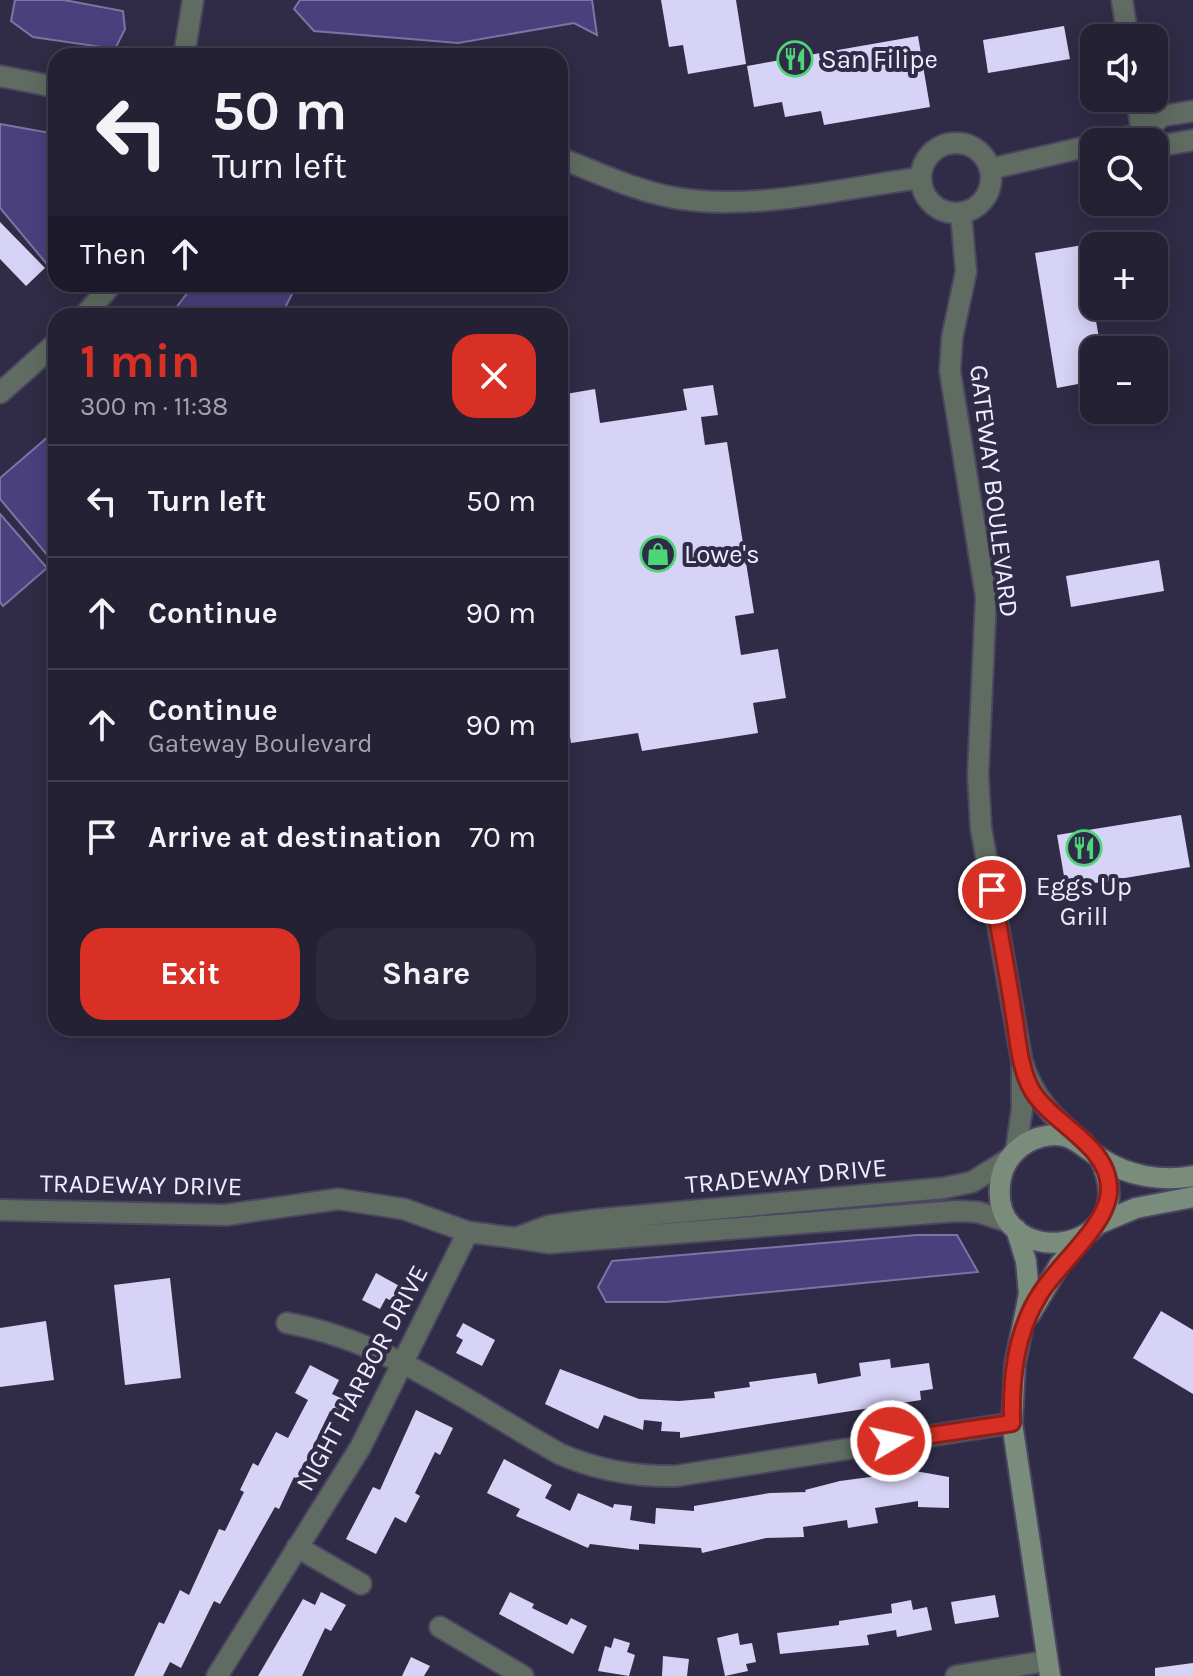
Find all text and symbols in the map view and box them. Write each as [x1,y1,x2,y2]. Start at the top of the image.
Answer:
map controls [1080,24,1168,424]
button: sound [1080,24,1168,112]
restaurant icon: San Filipe [776,40,814,78]
place label: San Filipe [821,44,938,75]
text: 50 m [212,78,347,143]
icon: left [80,80,184,184]
button: search [1080,128,1168,216]
text: Turn left [212,145,347,187]
icon: ahead [163,232,207,276]
button: + [1080,232,1168,320]
text: Then [80,236,147,272]
text: 1 min [80,333,200,389]
button: close [452,334,536,418]
button: − [1080,336,1168,424]
street label: GATEWAY BOULEVARD [963,363,1025,619]
text: 300 m · 11:38 [80,391,228,422]
icon: left [80,479,124,523]
text: Turn left [148,483,266,519]
text: 50 m [466,483,536,519]
shop icon: Lowe's [639,535,677,573]
place label: Lowe's [684,539,760,570]
icon: ahead [80,591,124,635]
text: Continue [148,595,278,631]
text: 90 m [466,595,536,631]
text: Continue [148,692,278,728]
icon: ahead [80,703,124,747]
text: 90 m [466,707,536,743]
text: Gateway Boulevard [148,728,373,759]
icon: arrive [80,815,124,859]
text: Arrive at destination [148,819,442,855]
text: 70 m [469,819,536,855]
restaurant icon: Eggs Up Grill [1065,829,1103,867]
pin [958,856,1026,924]
icon: arrive [970,868,1014,912]
place label: Eggs Up Grill [1036,871,1132,932]
button: Exit [80,928,300,1020]
button: Share [316,928,536,1020]
street label: TRADEWAY DRIVE [684,1152,888,1200]
street label: TRADEWAY DRIVE [40,1168,242,1202]
street label: NIGHT HARBOR DRIVE [289,1260,435,1496]
position arrow [849,1399,933,1483]

